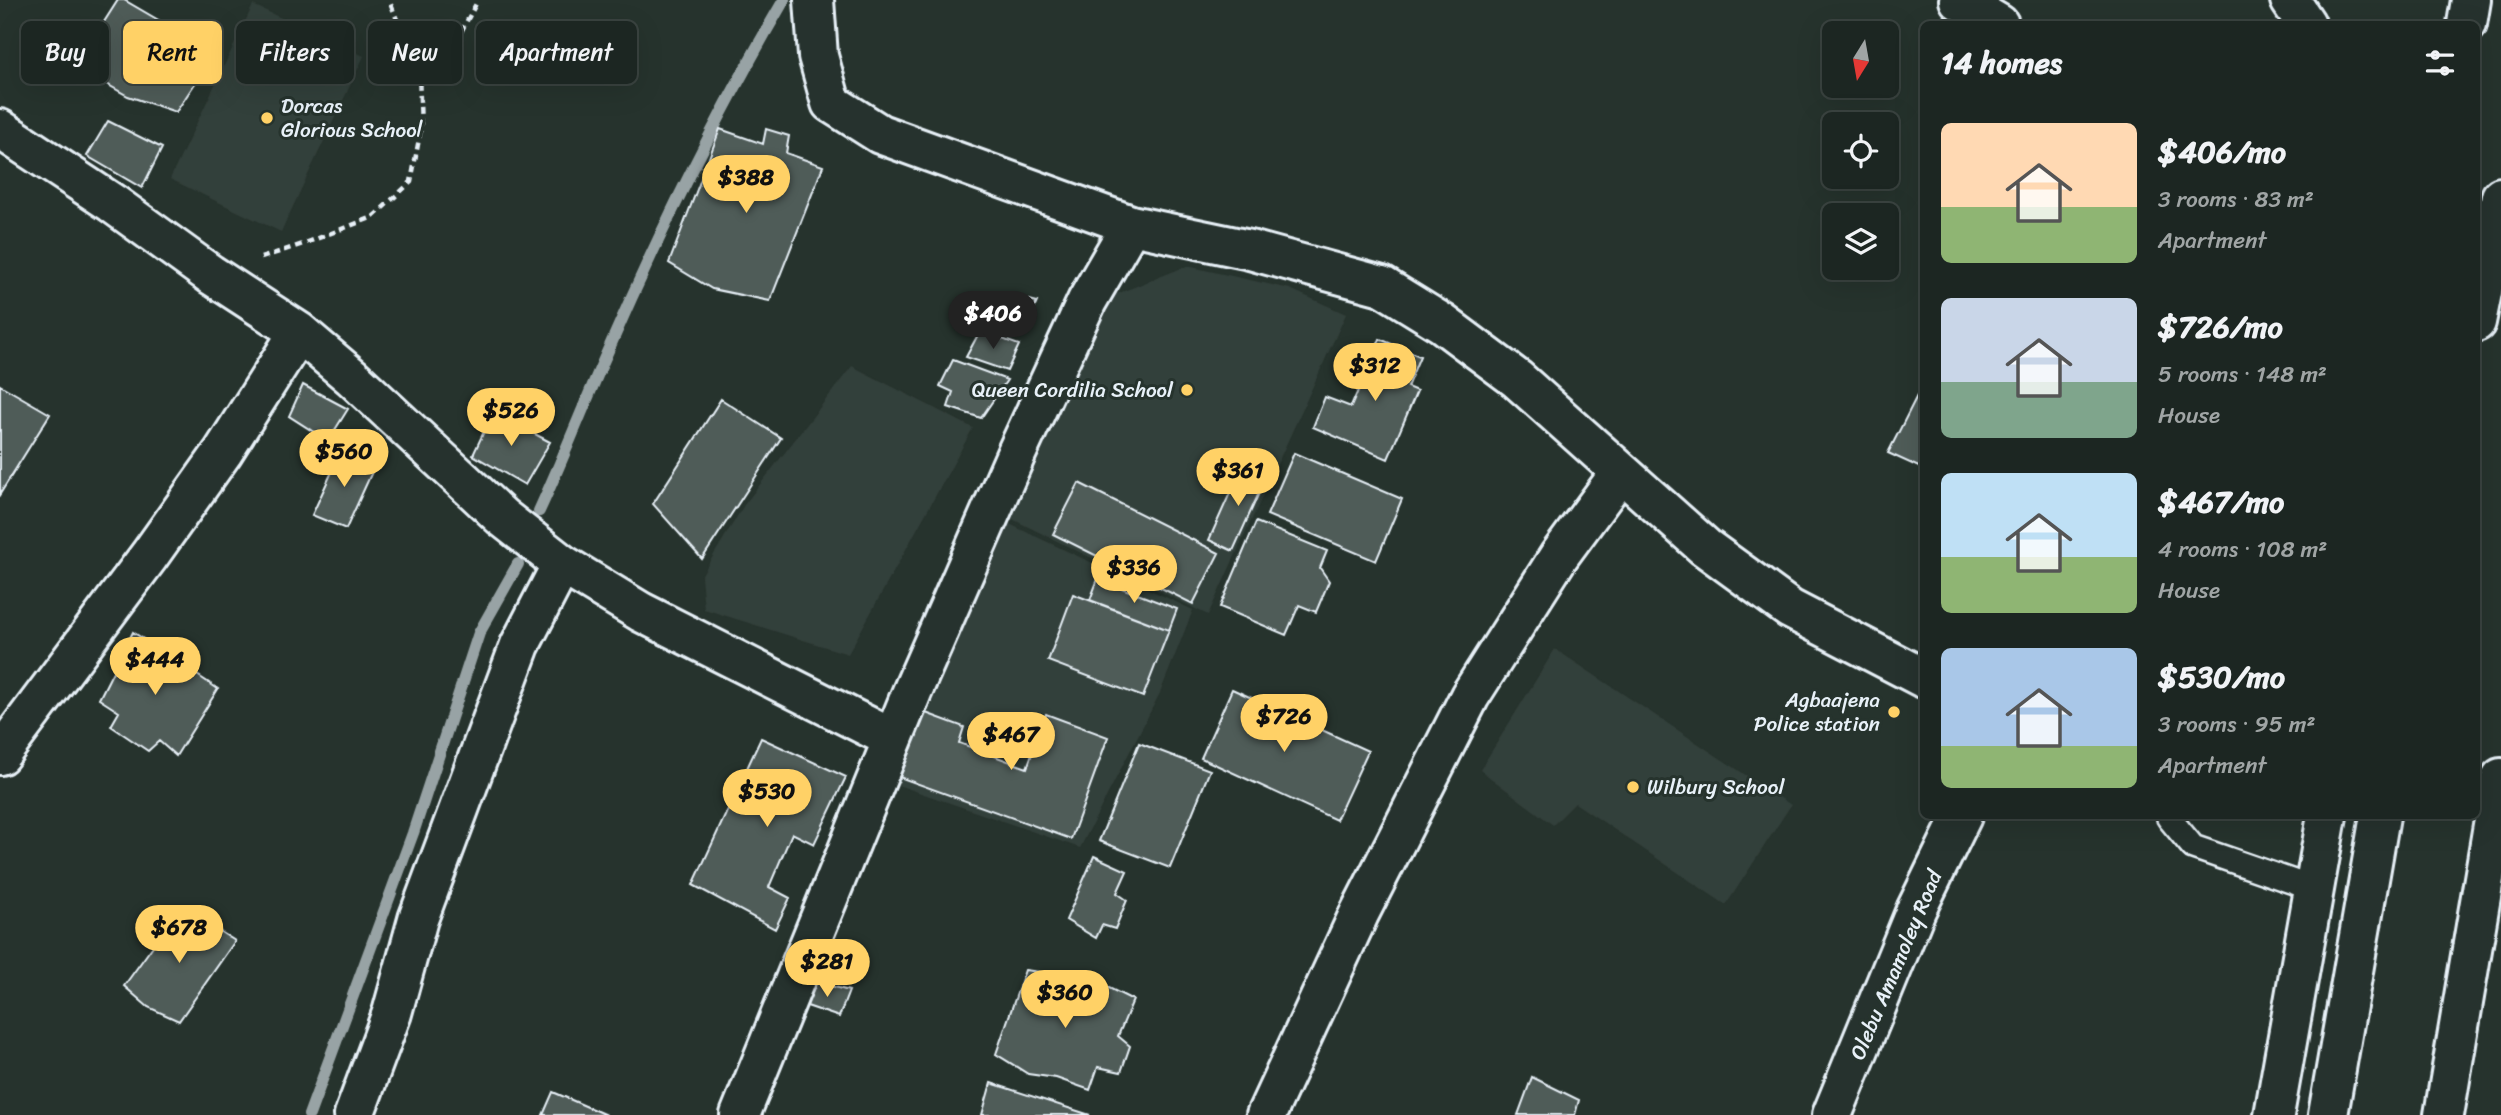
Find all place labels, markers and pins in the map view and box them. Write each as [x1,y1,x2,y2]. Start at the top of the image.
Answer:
place label: Dorcas Glorious School [281,87,424,149]
marker: Dorcas Glorious School [259,110,275,126]
pin: $388 [705,156,787,215]
pin: $406 [952,292,1034,351]
pin: $312 [1334,344,1416,403]
place label: Queen Cordilia School [972,371,1174,409]
marker: Queen Cordilia School [1179,382,1195,398]
pin: $526 [470,388,552,448]
pin: $560 [303,430,385,489]
pin: $361 [1197,448,1279,508]
pin: $336 [1093,546,1175,605]
pin: $444 [114,638,196,697]
place label: Agbaajena Police station [1754,681,1880,743]
pin: $726 [1243,694,1325,754]
marker: Agbaajena Police station [1886,704,1902,720]
pin: $467 [970,712,1052,772]
place label: Wilbury School [1647,768,1785,806]
pin: $530 [726,770,808,829]
marker: Wilbury School [1625,779,1641,795]
pin: $678 [138,906,220,965]
pin: $281 [786,940,868,999]
pin: $360 [1024,970,1106,1030]

